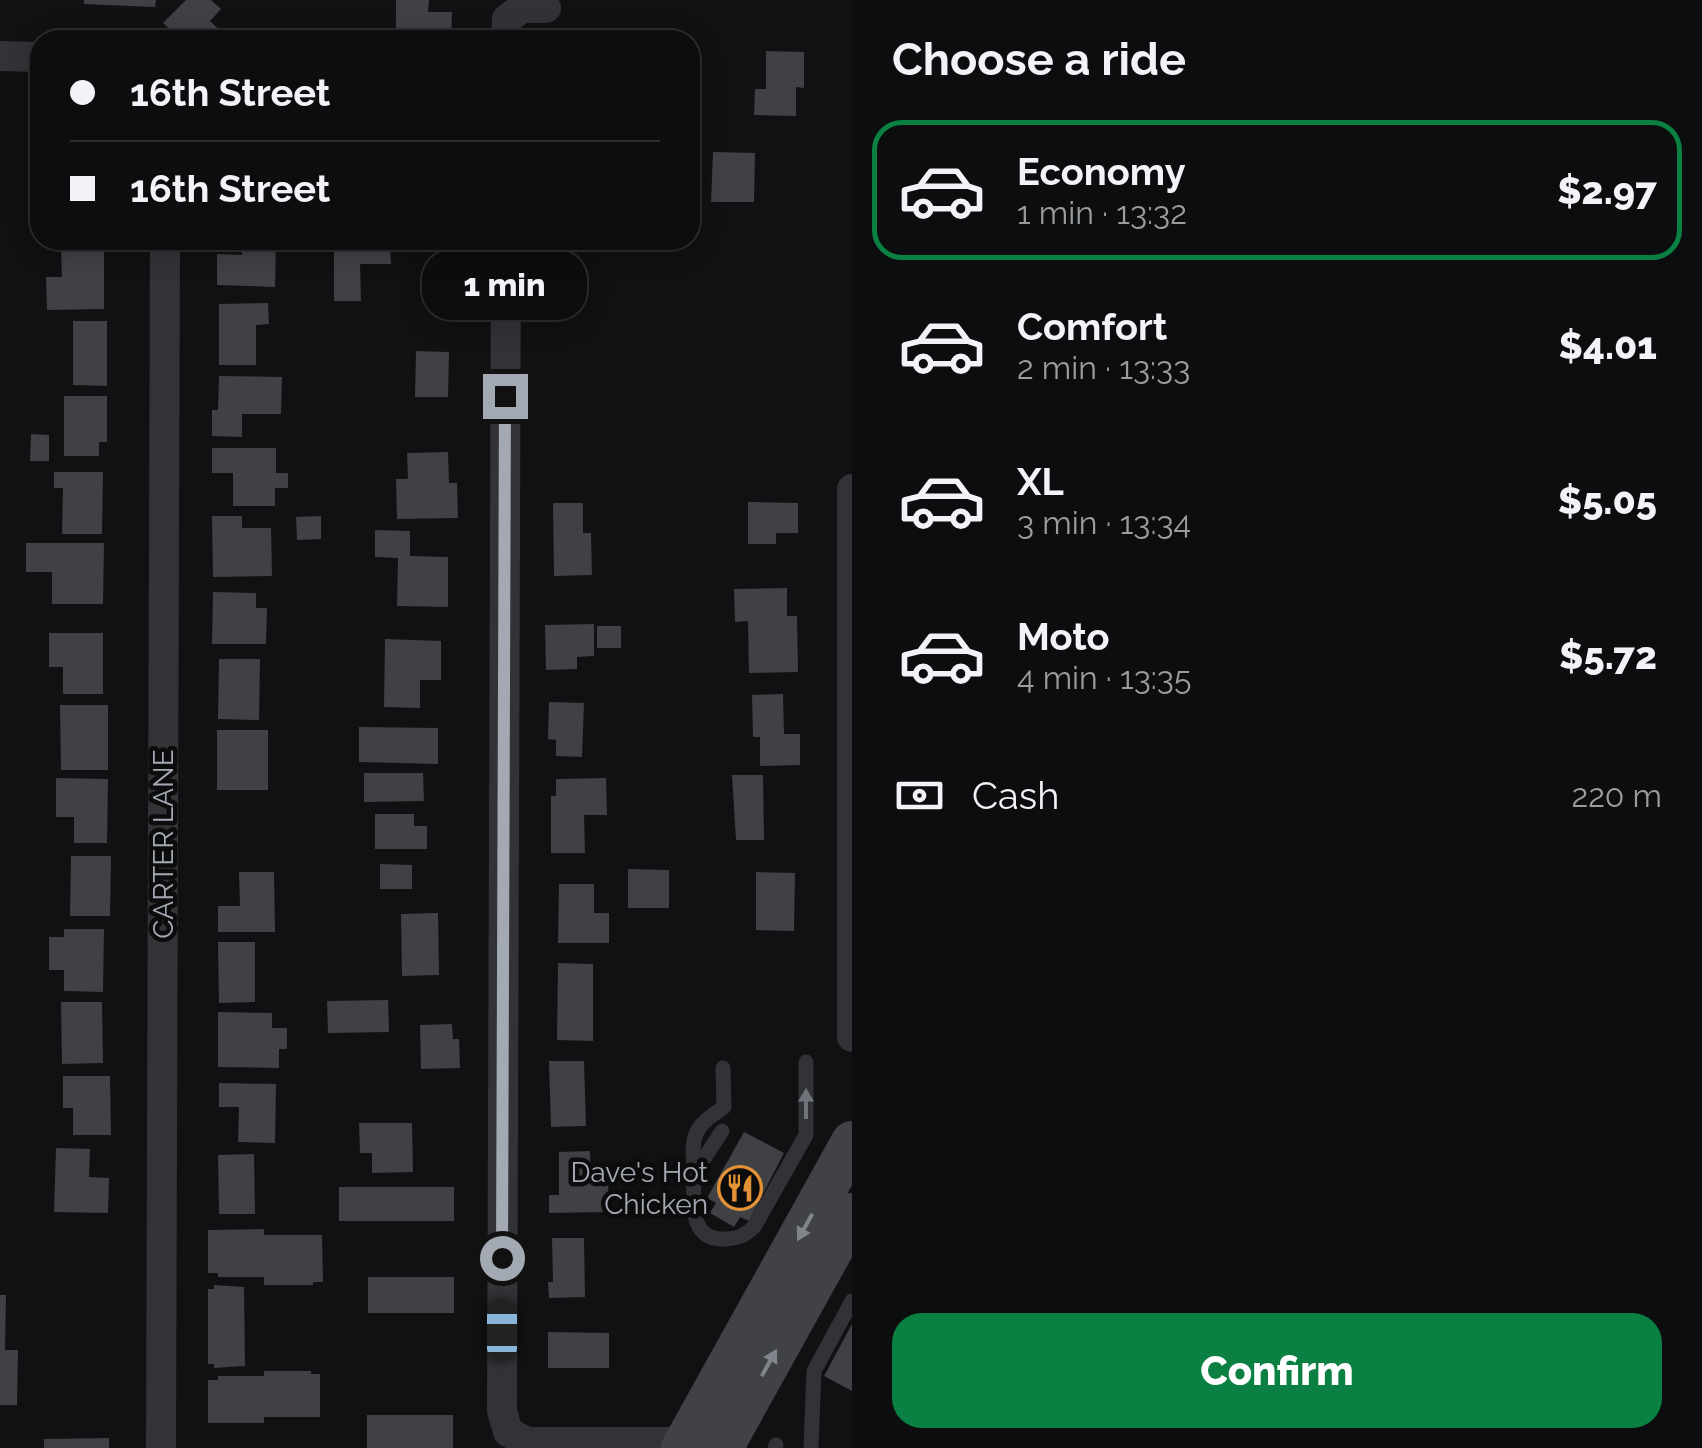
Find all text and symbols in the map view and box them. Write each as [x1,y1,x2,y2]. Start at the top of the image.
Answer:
text: Choose a ride [892,33,1186,86]
text: 16th Street [130,70,330,115]
icon: car [897,145,987,235]
text: Economy [1017,149,1186,194]
text: 16th Street [130,166,330,211]
text: $2.97 [1557,168,1657,213]
text: 1 min · 13:32 [1017,194,1187,231]
callout: 1 min [422,251,588,321]
text: 1 min [463,266,546,303]
icon: car [897,300,987,390]
text: Comfort [1017,304,1167,349]
text: $4.01 [1559,323,1657,368]
text: 2 min · 13:33 [1017,349,1190,386]
route end [483,374,528,419]
icon: car [897,455,987,545]
text: XL [1017,459,1064,504]
text: $5.05 [1558,478,1657,523]
text: 3 min · 13:34 [1017,504,1191,541]
icon: car [897,610,987,700]
text: Moto [1017,614,1110,659]
text: $5.72 [1559,633,1657,678]
text: 4 min · 13:35 [1017,659,1191,696]
street label: CARTER LANE [147,749,180,939]
icon: cash [892,768,947,823]
text: Cash [972,773,1059,818]
text: 220 m [1572,777,1662,814]
one-way arrow [798,1087,814,1119]
place label: Dave's Hot Chicken [571,1156,709,1221]
restaurant icon: Dave's Hot Chicken [717,1165,763,1211]
one-way arrow [796,1213,814,1241]
route start [480,1236,525,1281]
car [487,1300,517,1360]
button: Confirm [892,1313,1662,1428]
one-way arrow [760,1349,778,1377]

